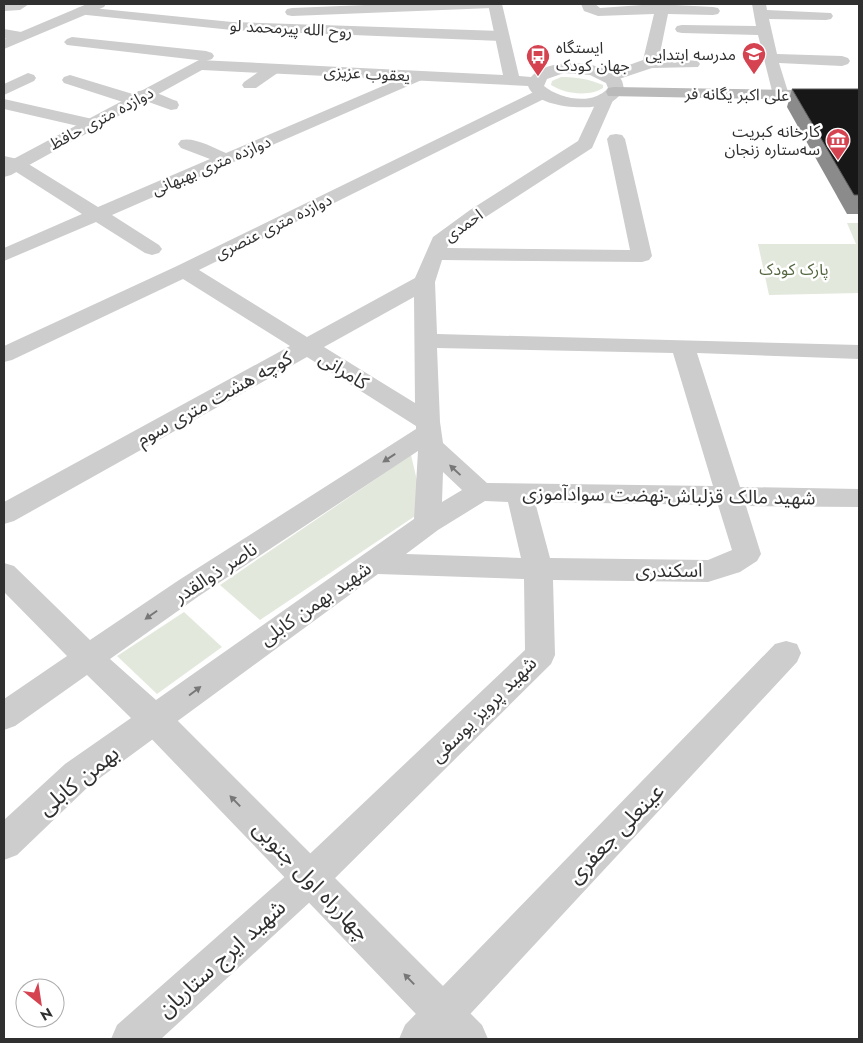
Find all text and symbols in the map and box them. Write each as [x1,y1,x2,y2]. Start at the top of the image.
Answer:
street label: روح الله پیرمحمد لو [229,14,353,44]
place label: ایستگاه جهان کودک [556,36,630,77]
school or university icon: مدرسه ابتدایی [741,41,767,75]
bus stop icon: ایستگاه جهان کودک [525,43,551,77]
place label: مدرسه ابتدایی [646,43,736,66]
street label: یعقوب عزیزی [323,60,411,87]
street label: دوازده متری حافظ [45,81,157,156]
street label: علی اکبر یگانه فر [684,82,789,107]
place label: کارخانه کبریت سه‌ستاره زنجان [724,120,820,161]
museum icon: کارخانه کبریت سه‌ستاره زنجان [825,127,851,161]
street label: دوازده متری بهبهانی [148,130,274,201]
street label: دوازده متری عنصری [211,188,336,265]
street label: احمدی [439,203,488,247]
park label: پارک کودک [759,258,829,281]
street label: کوچه هشت متری سوم [132,344,298,453]
street label: کامرانی [314,345,375,397]
one-way arrow [382,454,395,463]
one-way arrow [449,464,462,475]
street label: شهید مالک قزلباش-نهضت سوادآموزی [522,479,816,512]
street label: ناصر ذوالقدر [167,535,262,610]
street label: شهید بهمن کابلی [254,555,377,652]
street label: اسکندری [635,557,703,584]
one-way arrow [144,610,157,620]
street label: شهید پرویز یوسفی [424,650,543,769]
one-way arrow [188,686,202,696]
street label: بهمن کابلی [30,737,126,823]
street label: عینعلی جعفری [559,776,671,890]
one-way arrow [229,795,241,807]
street label: چهارراه اول جنوبی [246,812,378,948]
street label: شهید ایرج ستاریان [150,891,293,1025]
one-way arrow [404,974,416,986]
north arrow [15,978,65,1028]
text: N [37,1003,56,1026]

